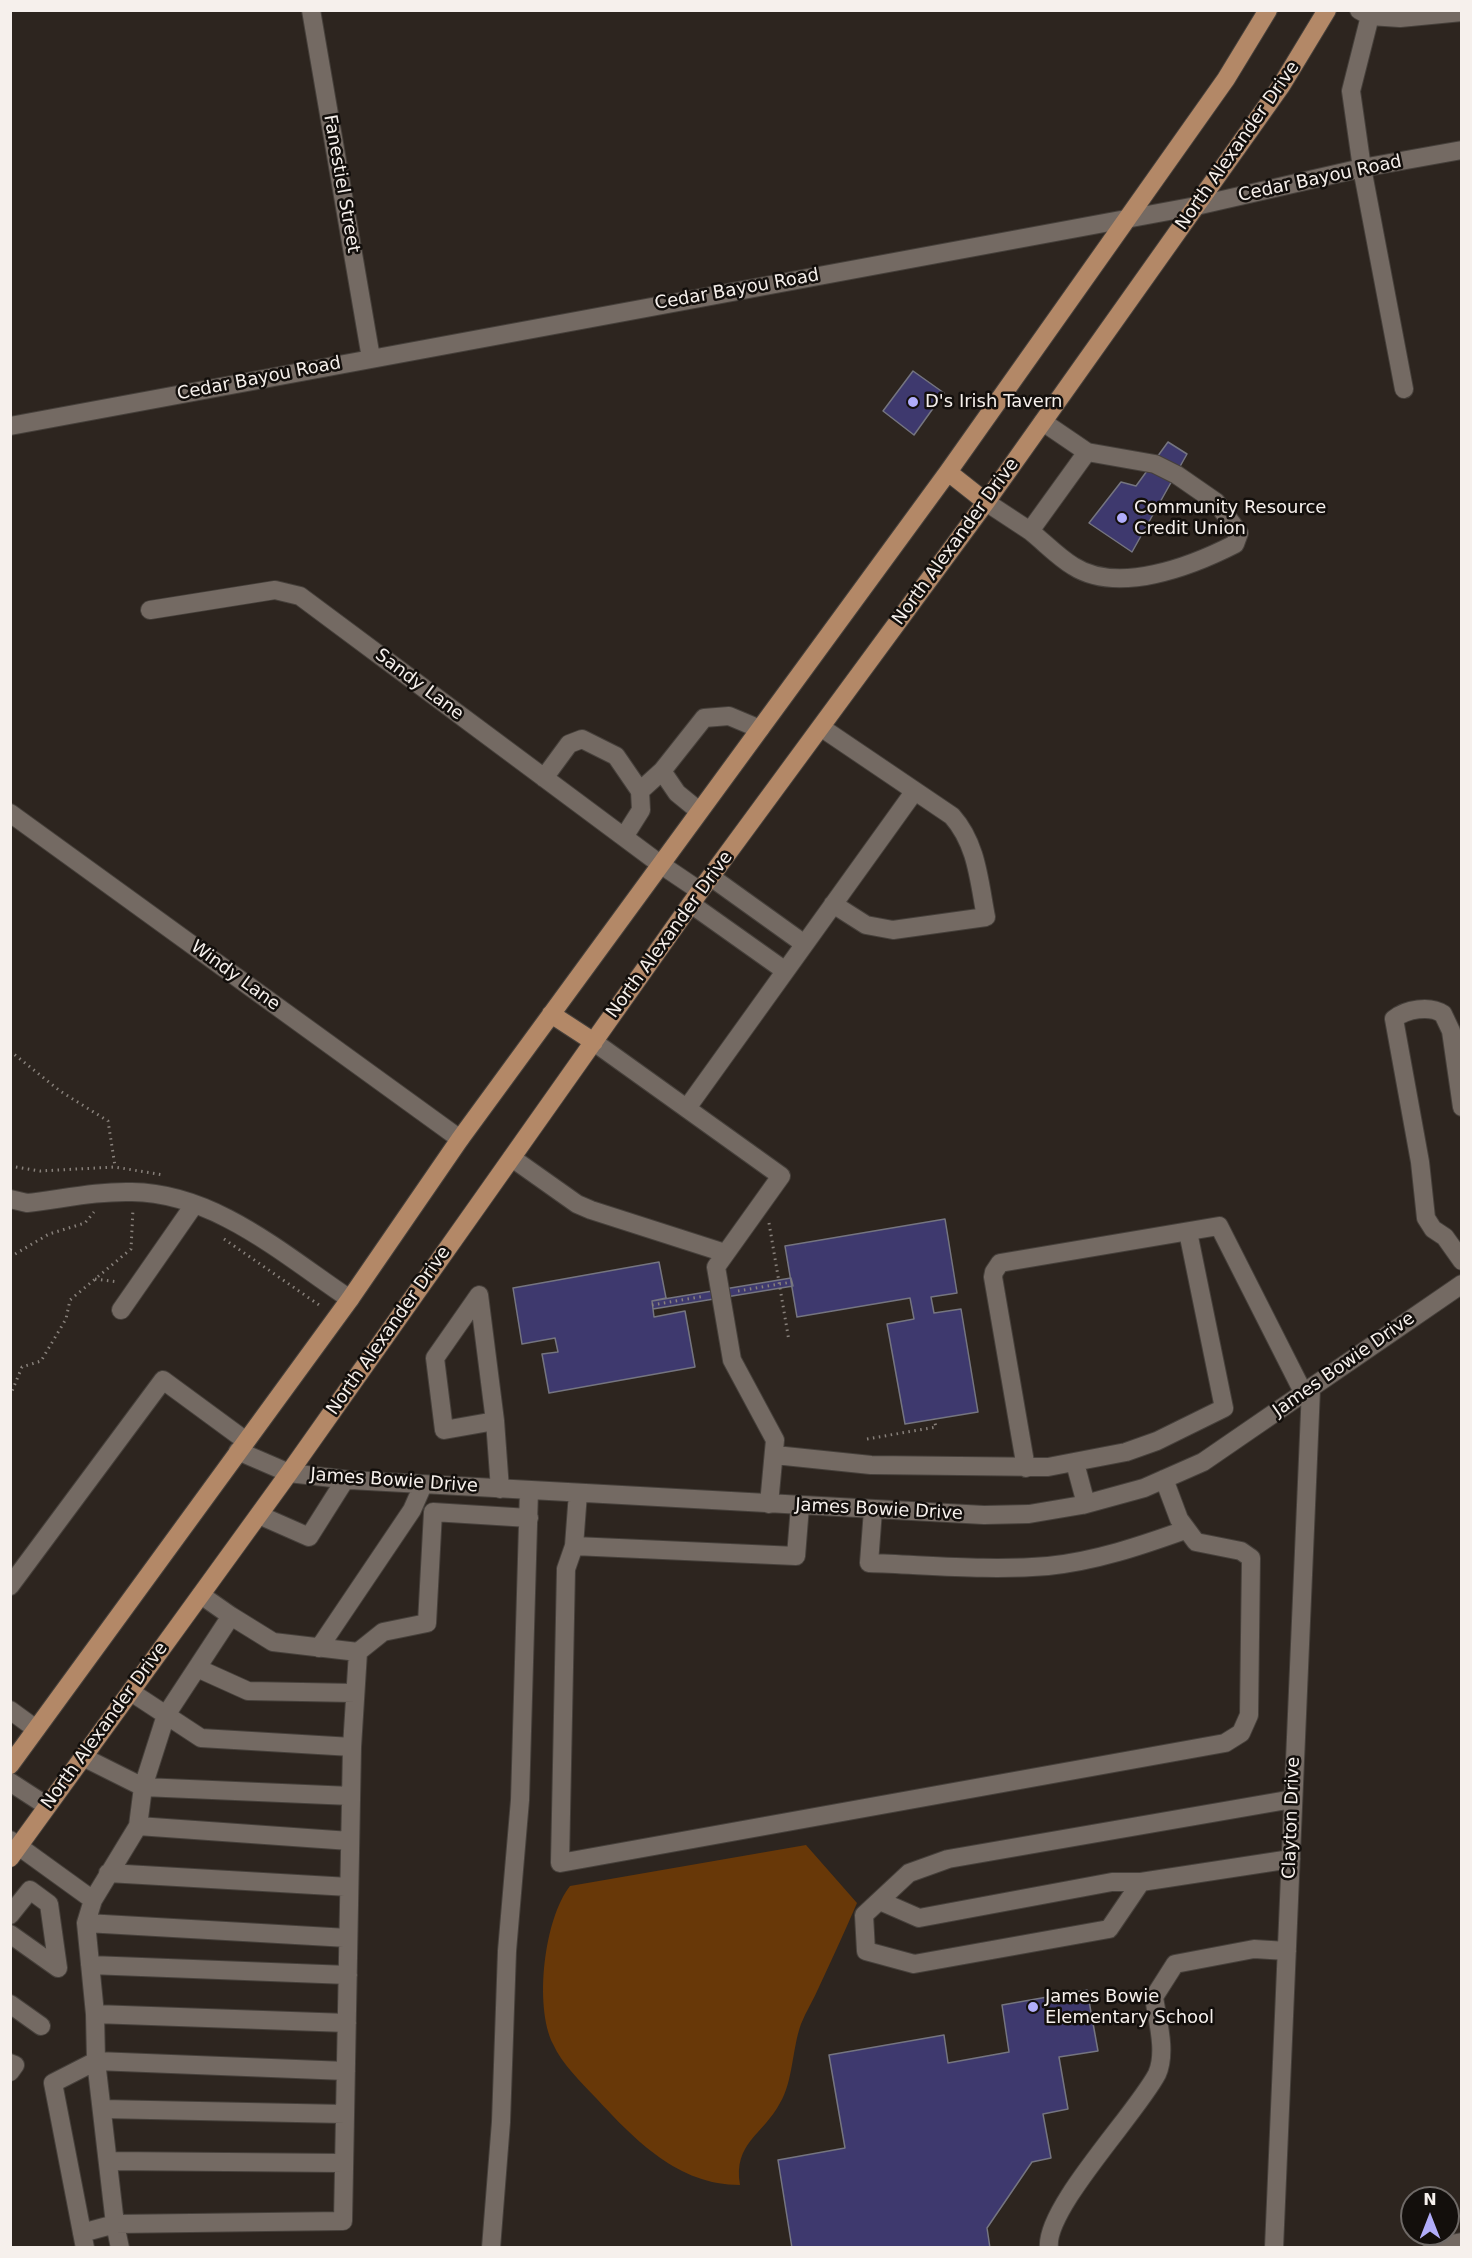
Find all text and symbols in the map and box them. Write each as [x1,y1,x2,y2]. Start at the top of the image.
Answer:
street label: North Alexander Drive [1172,58,1304,234]
street label: Fanestiel Street [318,113,364,255]
street label: Cedar Bayou Road [1236,151,1404,207]
street label: Cedar Bayou Road [653,265,821,315]
street label: Cedar Bayou Road [175,353,343,405]
place label: D's Irish Tavern [925,391,1062,413]
marker: D's Irish Tavern [906,395,920,409]
street label: North Alexander Drive [888,454,1024,630]
place label: Community Resource Credit Union [1134,497,1326,540]
marker: Community Resource Credit Union [1115,511,1129,525]
street label: Sandy Lane [370,645,468,725]
street label: North Alexander Drive [602,847,738,1023]
street label: Windy Lane [186,936,284,1016]
street label: North Alexander Drive [323,1243,455,1419]
street label: James Bowie Drive [1269,1308,1419,1422]
street label: James Bowie Drive [309,1464,479,1498]
street label: James Bowie Drive [795,1495,963,1525]
street label: North Alexander Drive [37,1638,173,1814]
street label: Clayton Drive [1279,1756,1305,1880]
place label: James Bowie Elementary School [1045,1986,1214,2028]
marker: James Bowie Elementary School [1026,2000,1040,2014]
north arrow [1400,2186,1460,2246]
text: N [1423,2190,1437,2209]

